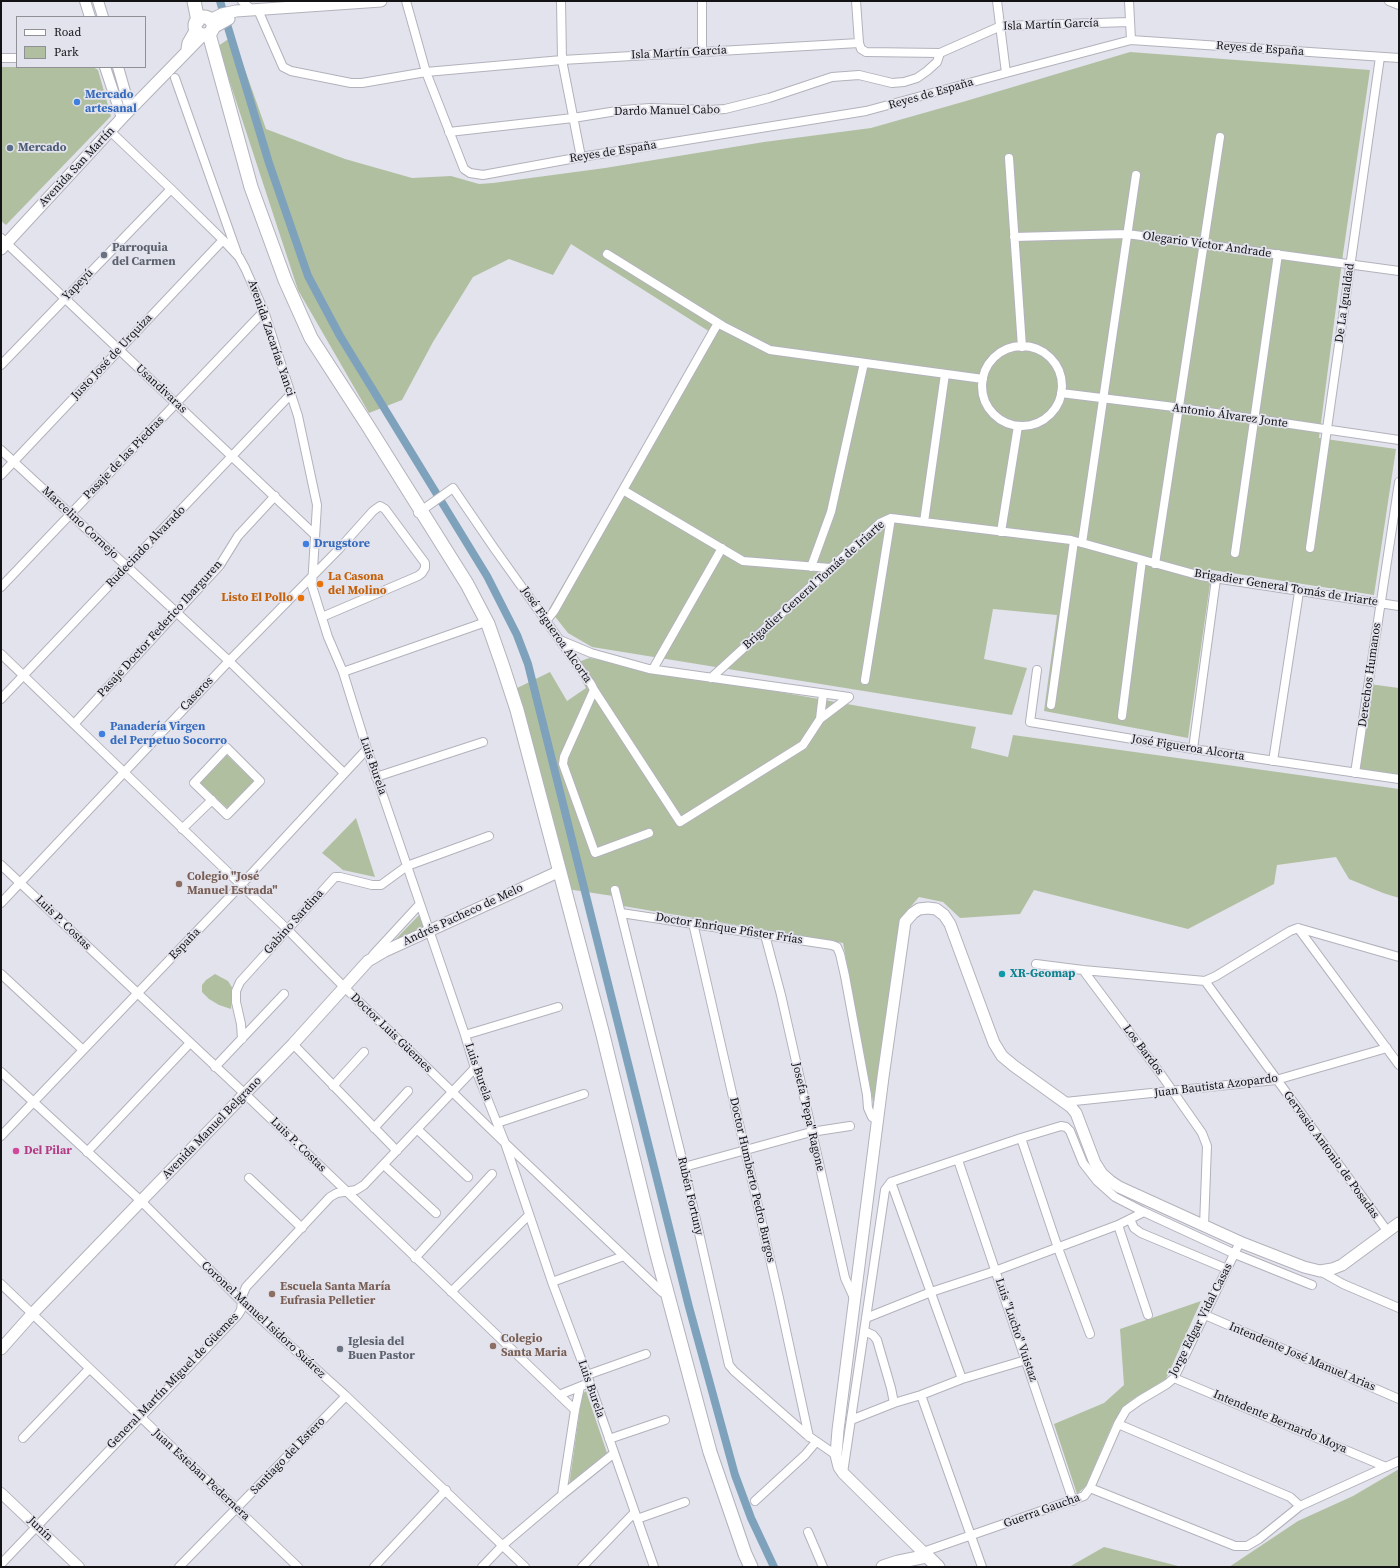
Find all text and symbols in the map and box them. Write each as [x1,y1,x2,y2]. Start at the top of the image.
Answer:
legend [16,16,146,68]
street label: Isla Martín García [1003,16,1099,34]
text: Road [54,24,81,40]
street label: Reyes de España [1216,39,1304,59]
street label: Isla Martín García [631,43,727,63]
text: Park [54,44,79,60]
street label: Reyes de España [887,75,975,113]
place label: Mercado artesanal [85,88,137,116]
marker: Mercado artesanal [72,97,82,107]
street label: Dardo Manuel Cabo [614,103,720,119]
street label: Avenida San Martín [36,124,118,210]
street label: Reyes de España [568,138,658,166]
place label: Mercado [18,141,66,155]
marker: Mercado [5,143,15,153]
street label: Olegario Víctor Andrade [1142,229,1272,261]
place label: Parroquia del Carmen [112,241,176,269]
marker: Parroquia del Carmen [99,250,109,260]
street label: De La Igualdad [1332,262,1358,344]
street label: Yapeyú [59,266,97,304]
street label: Avenida Zacarías Yanci [244,278,298,398]
street label: Justo José de Urquiza [68,311,156,403]
street label: Usandivaras [132,362,190,416]
street label: Antonio Álvarez Jonte [1171,401,1289,431]
street label: Pasaje de las Piedras [81,413,167,503]
street label: Marcelino Cornejo [39,484,121,562]
street label: Rudecindo Alvarado [103,503,189,591]
street label: Brigadier General Tomás de Iriarte [740,517,888,653]
place label: Drugstore [314,537,370,551]
marker: Drugstore [301,539,311,549]
street label: Pasaje Doctor Federico Ibarguren [95,558,225,700]
street label: Brigadier General Tomás de Iriarte [1193,566,1379,610]
place label: La Casona del Molino [328,570,387,598]
marker: La Casona del Molino [315,579,325,589]
street label: José Figueroa Alcorta [517,584,595,686]
place label: Listo El Pollo [221,591,293,605]
marker: Listo El Pollo [296,593,306,603]
street label: Derechos Humanos [1356,622,1384,728]
street label: Caseros [177,674,217,714]
place label: Panadería Virgen del Perpetuo Socorro [110,720,227,748]
marker: Panadería Virgen del Perpetuo Socorro [97,729,107,739]
street label: José Figueroa Alcorta [1130,732,1246,764]
street label: Luis Burela [356,735,390,797]
place label: Colegio "José Manuel Estrada" [187,870,278,898]
marker: Colegio "José Manuel Estrada" [174,879,184,889]
street label: Andrés Pacheco de Melo [401,881,525,949]
street label: Gabino Sardina [261,887,327,957]
street label: Luis P. Costas [32,893,94,953]
street label: Doctor Enrique Pfister Frías [654,910,804,948]
street label: España [166,925,204,963]
place label: XR-Geomap [1010,967,1075,981]
marker: XR-Geomap [997,969,1007,979]
street label: Doctor Luis Güemes [347,990,435,1076]
street label: Los Bardos [1120,1022,1166,1078]
street label: Luis Burela [461,1041,495,1103]
street label: Josefa "Pepa" Ragone [788,1061,828,1173]
street label: Juan Bautista Azopardo [1153,1071,1279,1101]
street label: Avenida Manuel Belgrano [159,1074,265,1182]
street label: Gervasio Antonio de Posadas [1280,1088,1382,1222]
street label: Doctor Humberto Pedro Burgos [726,1096,778,1264]
street label: Luis P. Costas [267,1115,329,1175]
place label: Del Pilar [24,1144,72,1158]
marker: Del Pilar [11,1146,21,1156]
street label: Rubén Fortuny [674,1155,706,1237]
street label: Coronel Manuel Isidoro Suárez [198,1259,328,1381]
street label: Jorge Edgar Vidal Casas [1166,1261,1236,1379]
street label: Luis "Lucho" Vuistaz [992,1277,1040,1383]
place label: Escuela Santa María Eufrasia Pelletier [280,1280,391,1308]
marker: Escuela Santa María Eufrasia Pelletier [267,1289,277,1299]
street label: General Martín Miguel de Güemes [104,1310,242,1452]
street label: Intendente José Manuel Arias [1227,1320,1377,1394]
place label: Colegio Santa Maria [501,1332,567,1360]
place label: Iglesia del Buen Pastor [348,1335,415,1363]
marker: Colegio Santa Maria [488,1341,498,1351]
marker: Iglesia del Buen Pastor [335,1344,345,1354]
street label: Luis Burela [574,1358,608,1420]
street label: Intendente Bernardo Moya [1211,1387,1349,1457]
street label: Santiago del Estero [248,1414,328,1498]
street label: Juan Esteban Pedernera [149,1426,253,1524]
street label: Guerra Gaucha [1002,1490,1082,1532]
street label: Junín [24,1514,56,1544]

